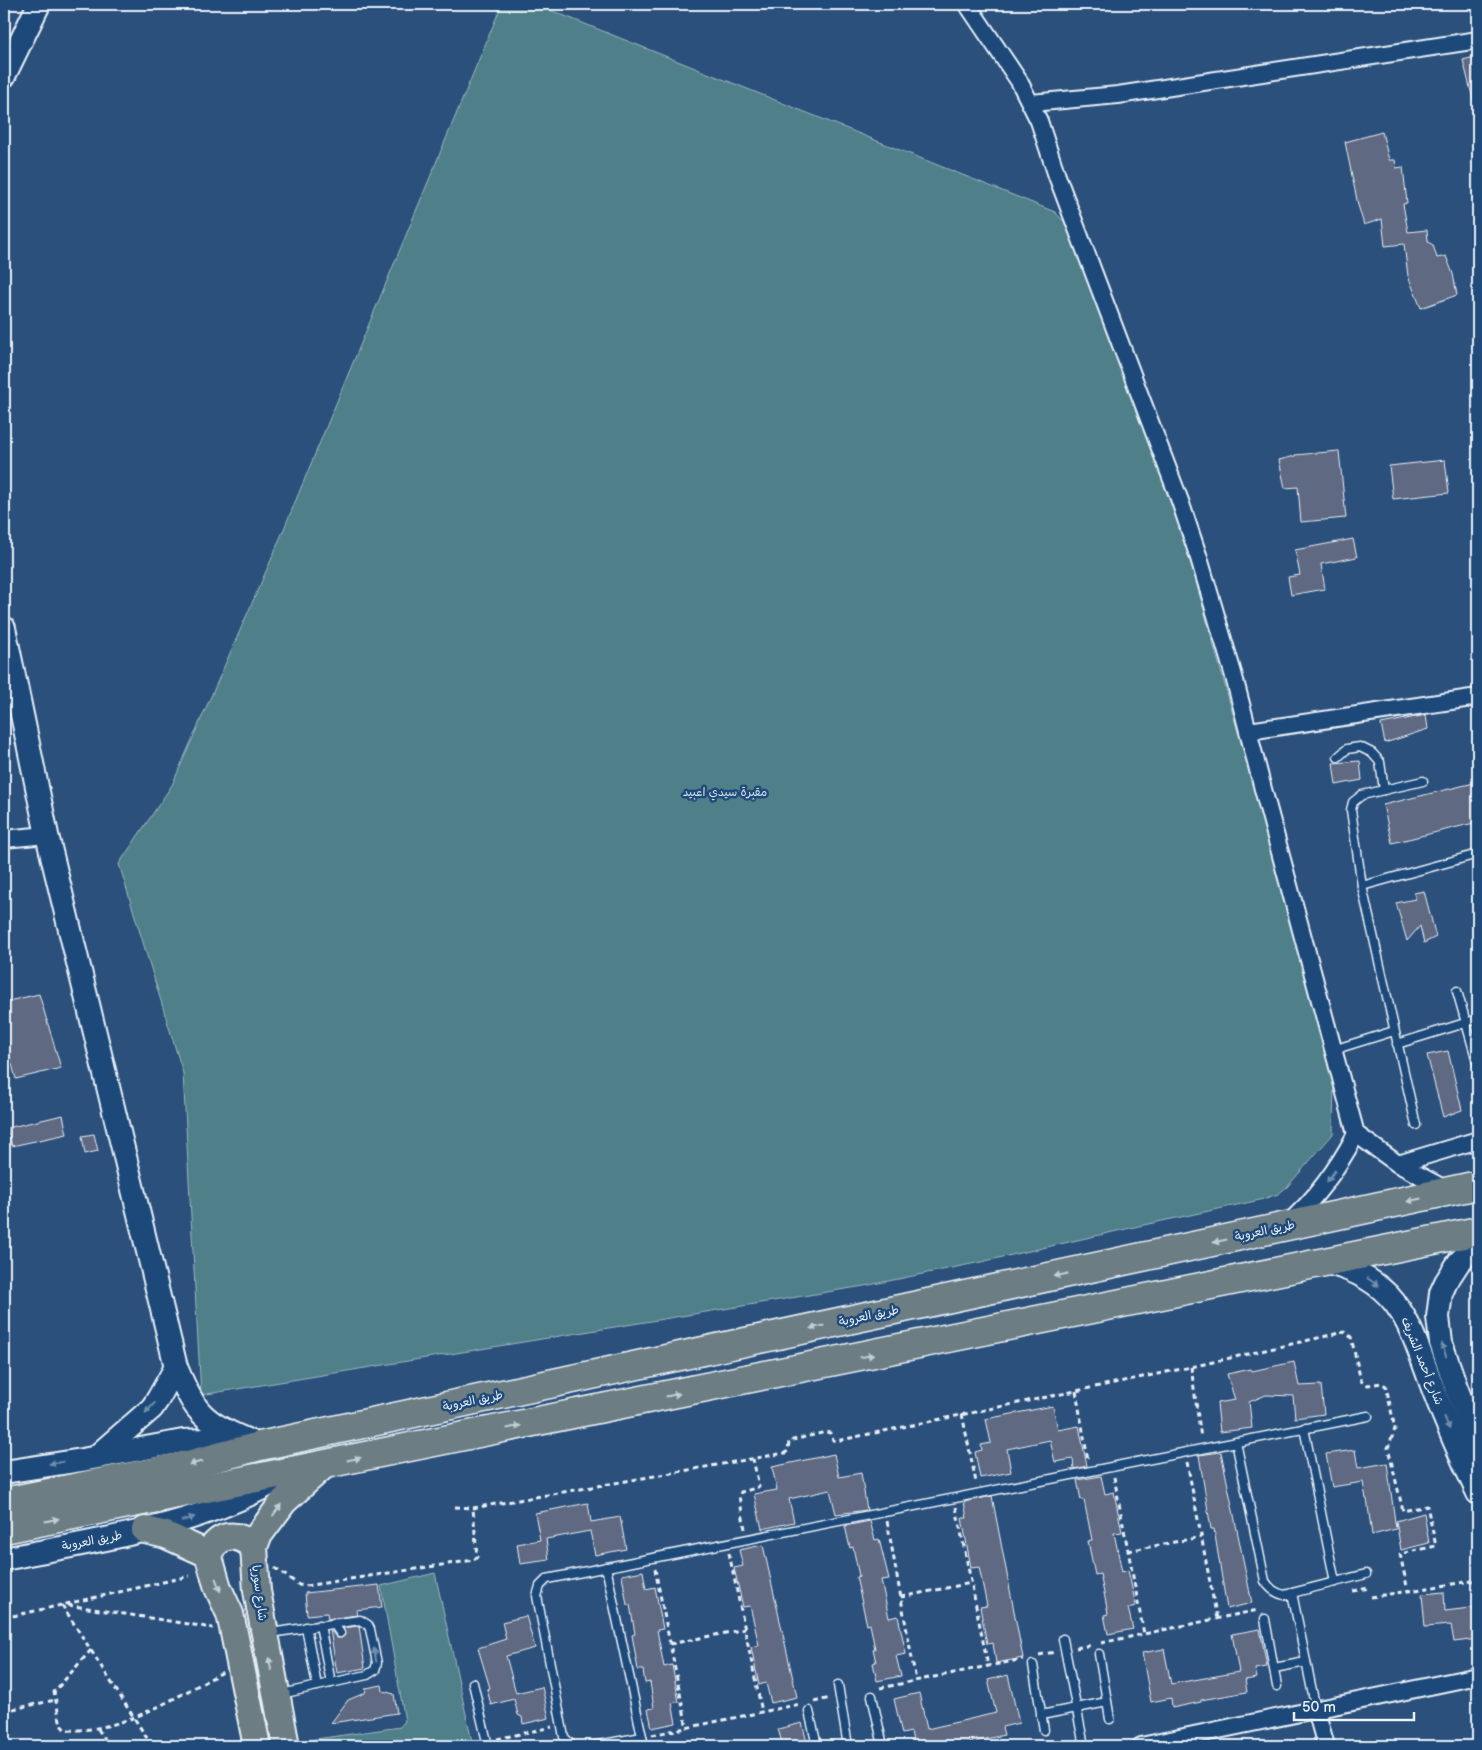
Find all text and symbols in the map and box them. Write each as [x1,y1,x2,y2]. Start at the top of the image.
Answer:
park label: مقبرة سيدي اعبيد [683,785,767,801]
one-way arrow [1326,1169,1336,1183]
one-way arrow [1405,1196,1421,1204]
street label: طريق العروبة [1234,1217,1296,1245]
one-way arrow [1213,1237,1228,1245]
one-way arrow [1054,1271,1069,1279]
one-way arrow [1366,1277,1380,1287]
street label: طريق العروبة [838,1302,900,1330]
street label: شارع أحمد الشريف [1397,1315,1446,1408]
one-way arrow [809,1323,825,1331]
one-way arrow [1439,1343,1447,1358]
one-way arrow [859,1352,874,1360]
street label: طريق العروبة [442,1387,504,1415]
one-way arrow [665,1391,681,1399]
one-way arrow [144,1402,156,1414]
one-way arrow [1444,1416,1452,1430]
one-way arrow [506,1423,521,1431]
one-way arrow [347,1455,362,1463]
one-way arrow [188,1459,203,1467]
one-way arrow [48,1460,64,1468]
one-way arrow [272,1504,283,1517]
one-way arrow [181,1514,196,1522]
one-way arrow [44,1515,60,1523]
street label: طريق العروبة [61,1528,123,1554]
street label: شارع سوريا [247,1564,270,1622]
one-way arrow [215,1578,222,1593]
one-way arrow [371,1647,379,1662]
one-way arrow [266,1655,274,1671]
scale bar [1294,1690,1414,1722]
text: 50 m [1302,1698,1336,1717]

